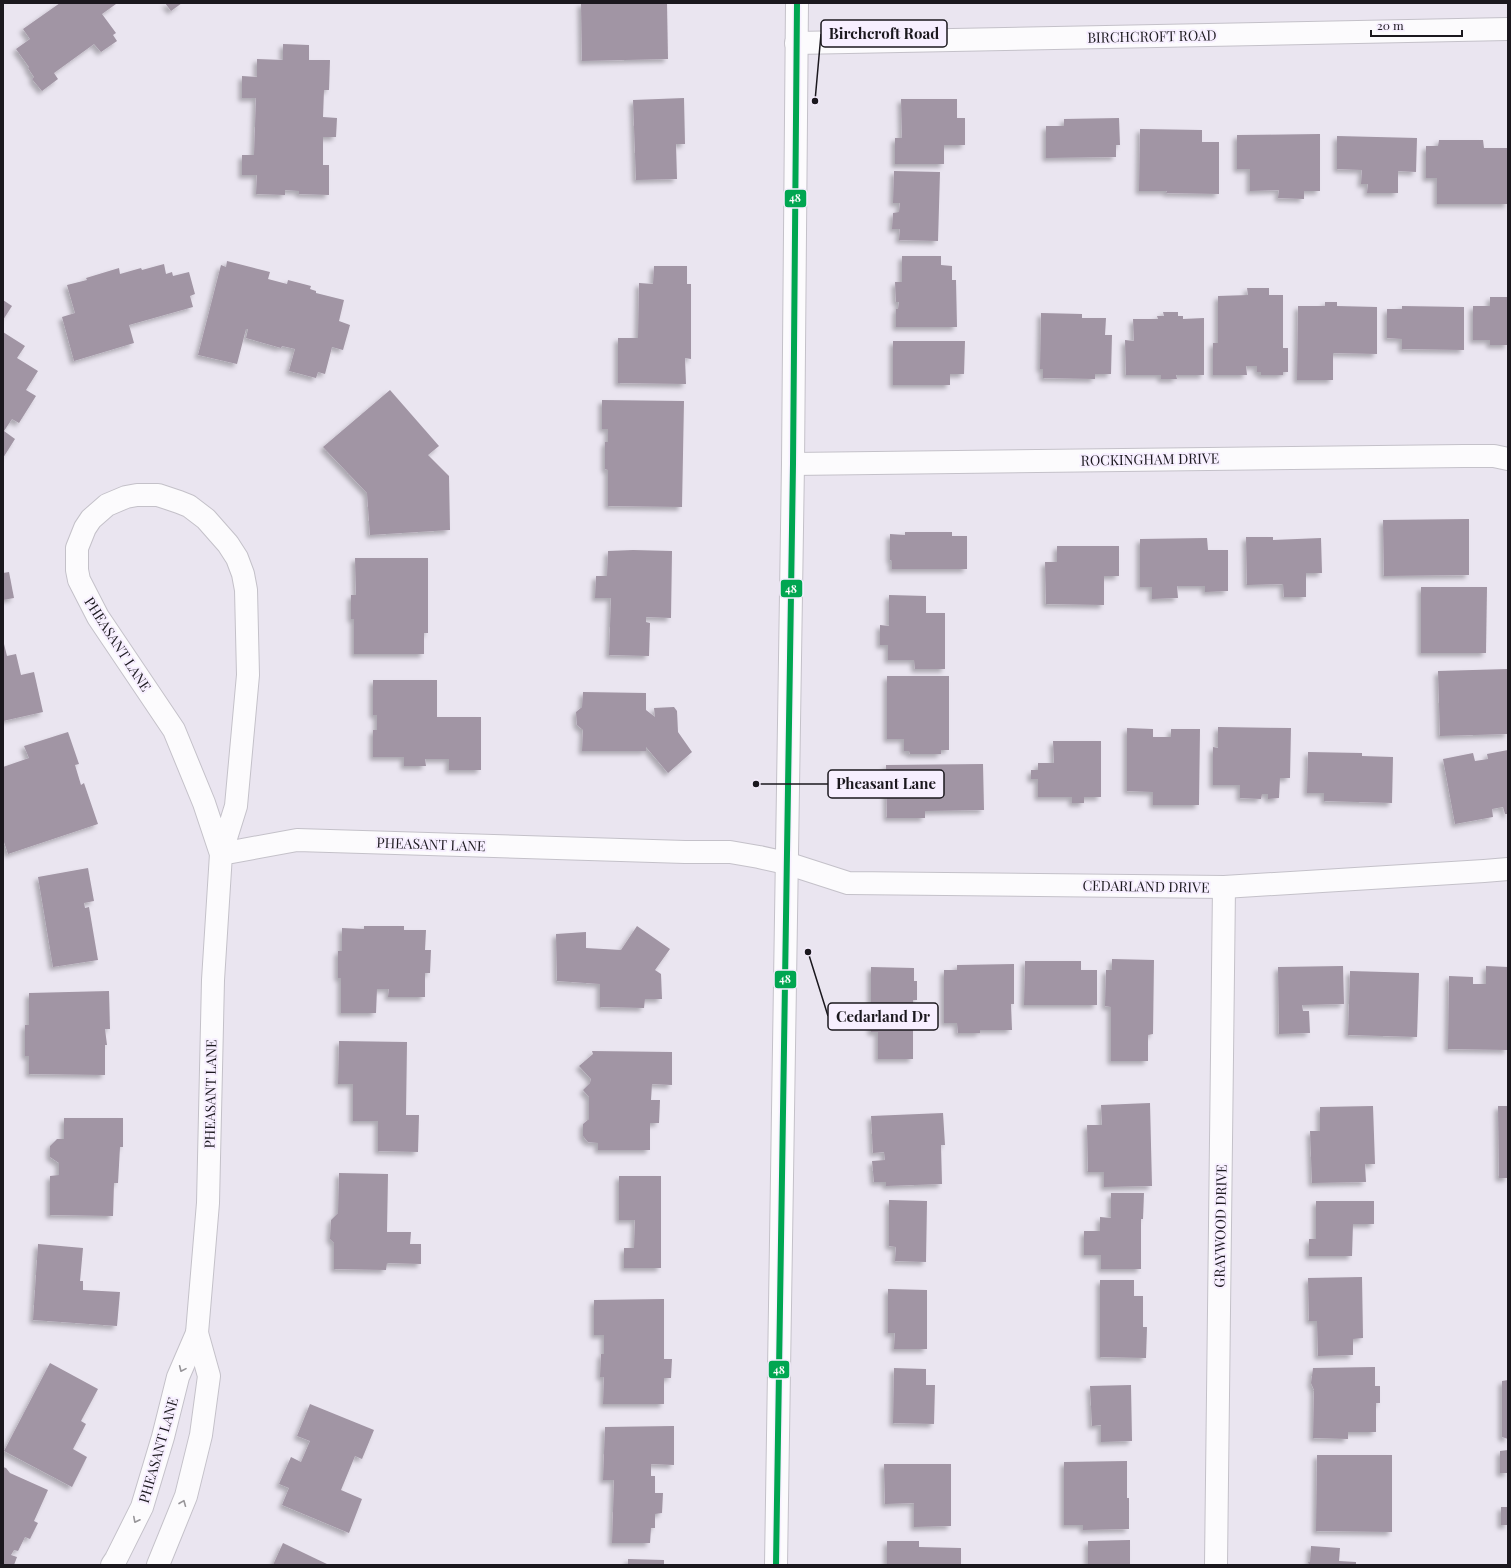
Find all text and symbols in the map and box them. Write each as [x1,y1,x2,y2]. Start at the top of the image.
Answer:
scale bar [1371,12,1462,38]
text: 20 m [1377,17,1404,33]
callout: Birchcroft Road [821,20,947,47]
text: Birchcroft Road [829,23,939,43]
street label: BIRCHCROFT ROAD [1087,25,1217,47]
line badge: 48 [784,189,807,208]
text: 48 [789,190,801,205]
street label: ROCKINGHAM DRIVE [1081,448,1219,470]
line badge: 48 [780,579,803,598]
text: 48 [785,581,797,596]
street label: PHEASANT LANE [80,593,156,695]
callout: Pheasant Lane [828,770,944,798]
text: Pheasant Lane [836,773,937,793]
street label: PHEASANT LANE [376,833,486,855]
street label: CEDARLAND DRIVE [1082,875,1210,897]
line badge: 48 [774,970,797,989]
text: 48 [779,971,791,986]
callout: Cedarland Dr [828,1003,938,1030]
text: Cedarland Dr [836,1006,930,1026]
street label: PHEASANT LANE [200,1039,220,1149]
street label: GRAYWOOD DRIVE [1209,1164,1231,1288]
line badge: 48 [768,1360,790,1379]
text: 48 [773,1362,785,1377]
one-way arrow [179,1364,187,1372]
street label: PHEASANT LANE [134,1395,182,1505]
one-way arrow [179,1500,187,1507]
one-way arrow [133,1515,141,1523]

